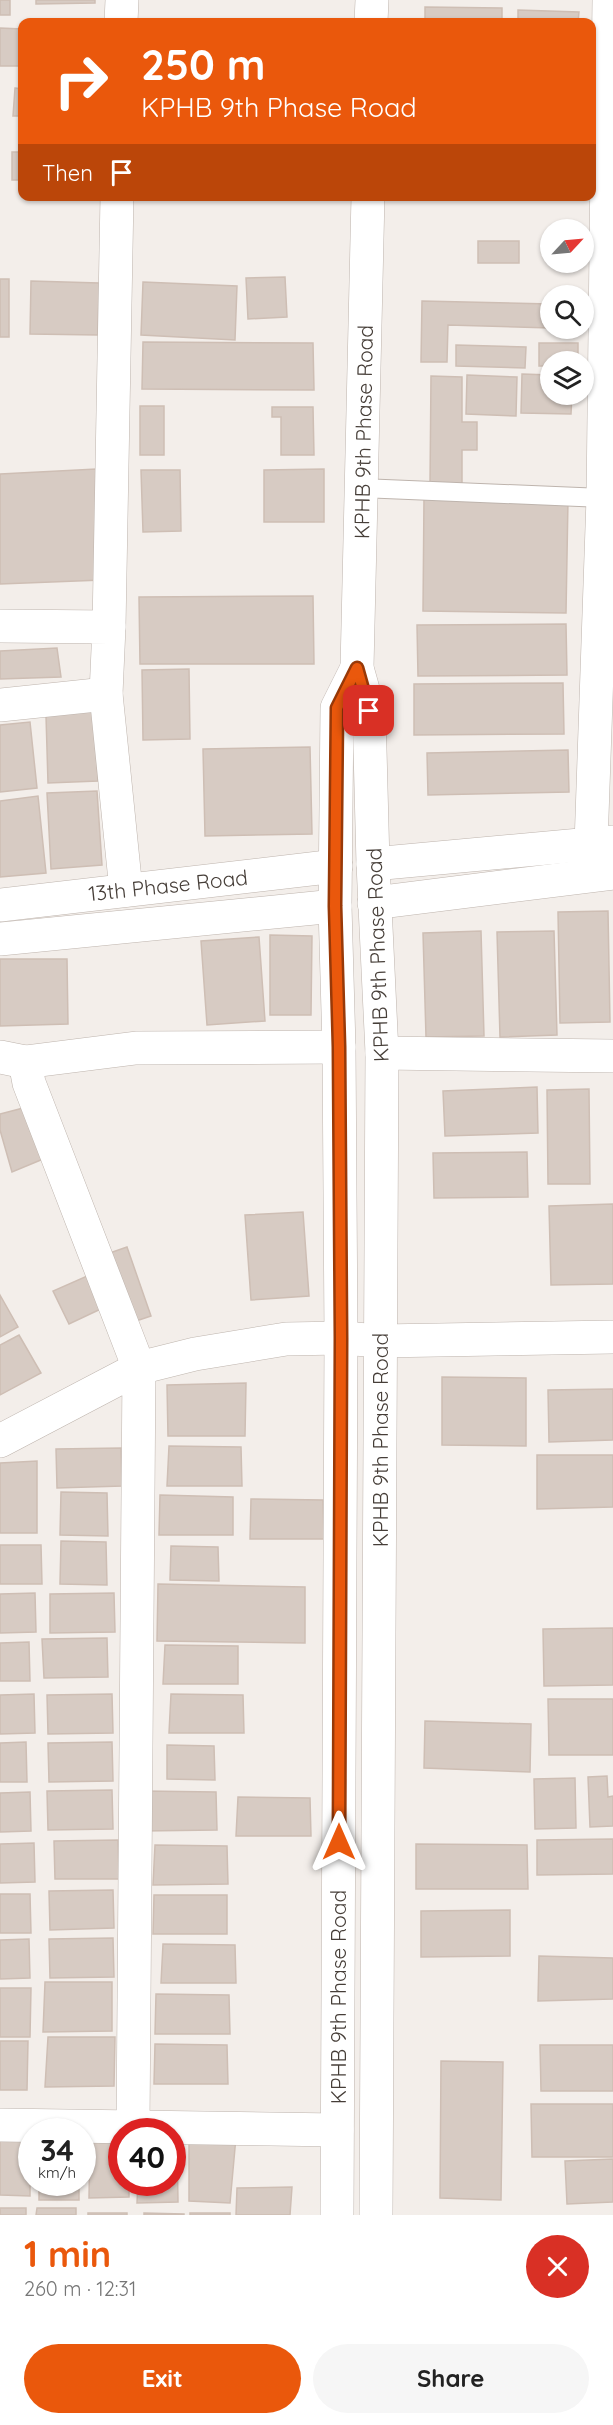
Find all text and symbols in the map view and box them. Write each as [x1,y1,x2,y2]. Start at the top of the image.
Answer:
text: 250 m [141,38,265,91]
icon: right [42,42,120,120]
text: KPHB 9th Phase Road [141,90,417,124]
icon: arrive [105,156,138,189]
text: Then [42,159,93,187]
north arrow [540,219,594,273]
map controls [540,219,594,405]
button: search [540,285,594,339]
street label: KPHB 9th Phase Road [348,325,378,539]
button: layers [540,351,594,405]
pin [343,685,394,736]
icon: arrive [352,694,385,727]
street label: KPHB 9th Phase Road [360,847,394,1063]
street label: 13th Phase Road [87,864,249,906]
street label: KPHB 9th Phase Road [367,1333,393,1547]
position arrow [307,1810,371,1874]
street label: KPHB 9th Phase Road [325,1890,351,2104]
speed limit sign: 40 [108,2118,186,2196]
text: 34 [40,2131,74,2169]
text: km/h [38,2163,76,2182]
text: 1 min [24,2231,111,2276]
button: close [526,2235,589,2298]
text: 260 m · 12:31 [24,2276,136,2301]
button: Exit [24,2344,301,2413]
button: Share [313,2344,589,2413]

